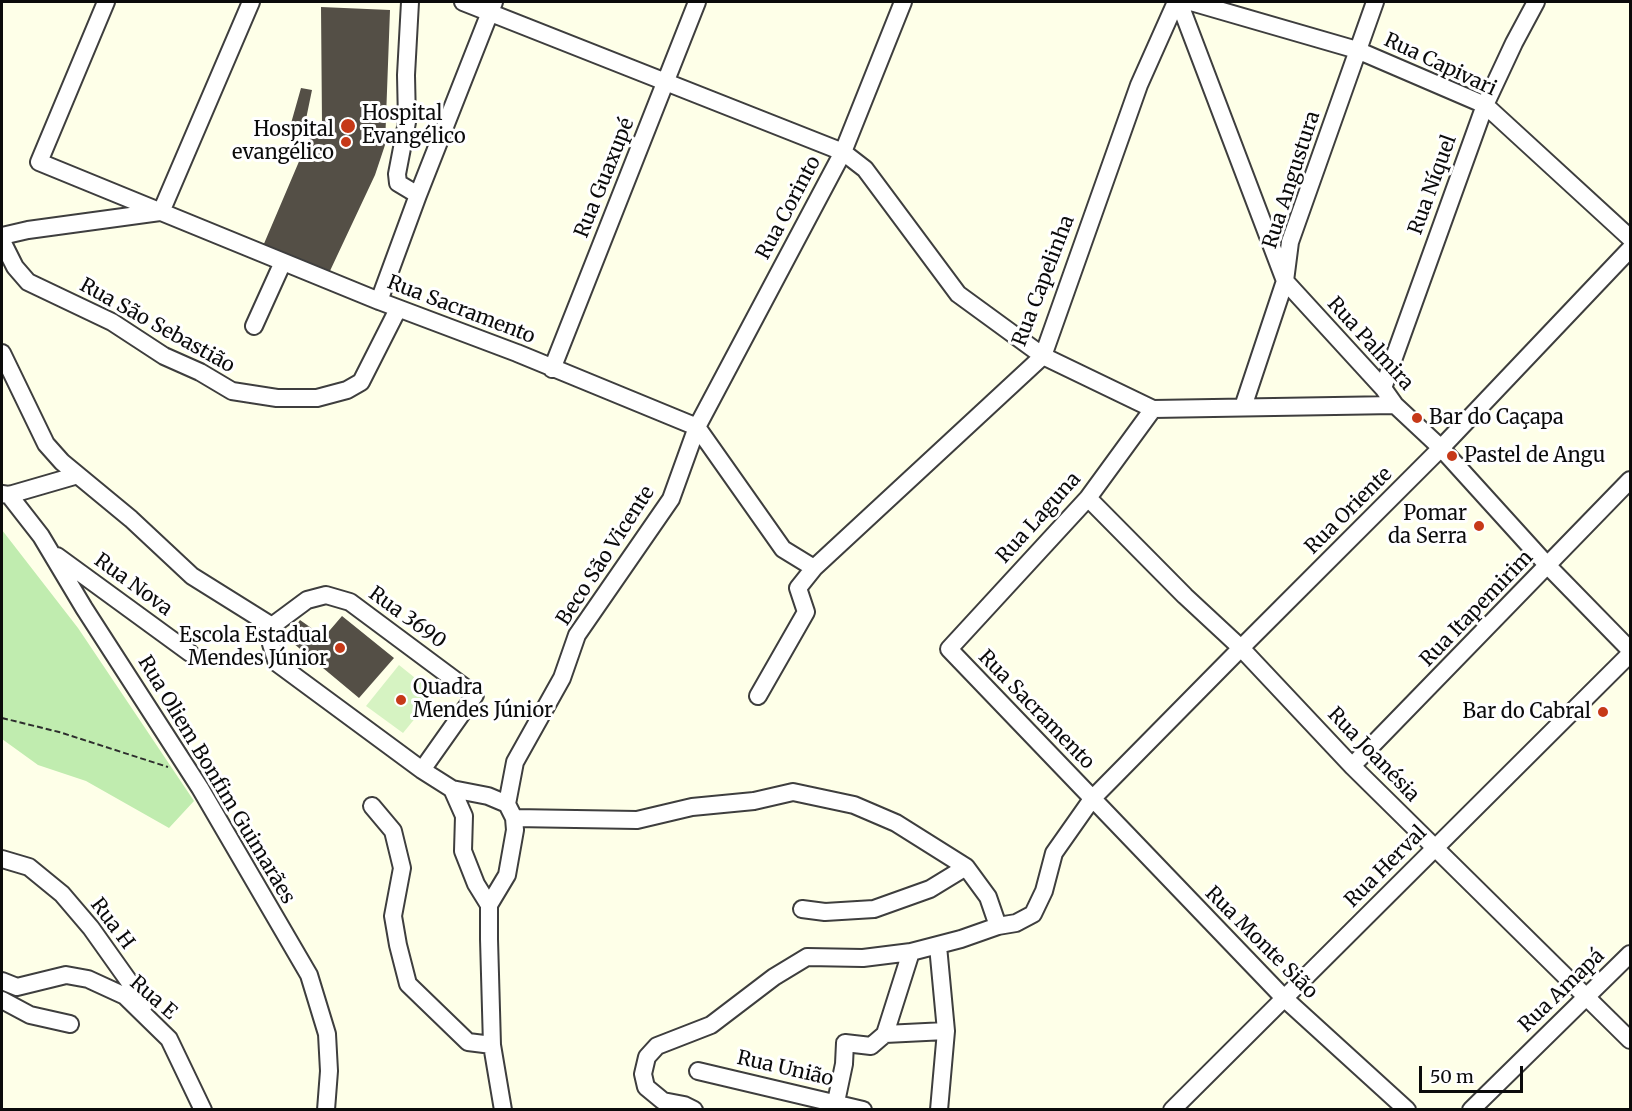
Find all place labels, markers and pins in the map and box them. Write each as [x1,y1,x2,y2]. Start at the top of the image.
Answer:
place label: Hospital Evangélico [362,102,466,149]
marker: Hospital Evangélico [339,117,357,135]
place label: Hospital evangélico [232,118,334,165]
marker: Hospital evangélico [339,135,353,149]
place label: Bar do Caçapa [1429,406,1564,430]
marker: Bar do Caçapa [1410,411,1424,425]
place label: Pastel de Angu [1464,444,1605,468]
marker: Pastel de Angu [1445,449,1459,463]
place label: Pomar da Serra [1388,502,1467,549]
marker: Pomar da Serra [1472,519,1486,533]
place label: Escola Estadual Mendes Júnior [179,624,328,671]
marker: Escola Estadual Mendes Júnior [333,641,347,655]
place label: Quadra Mendes Júnior [413,676,553,723]
marker: Quadra Mendes Júnior [394,693,408,707]
place label: Bar do Cabral [1462,700,1591,724]
marker: Bar do Cabral [1596,705,1610,719]

